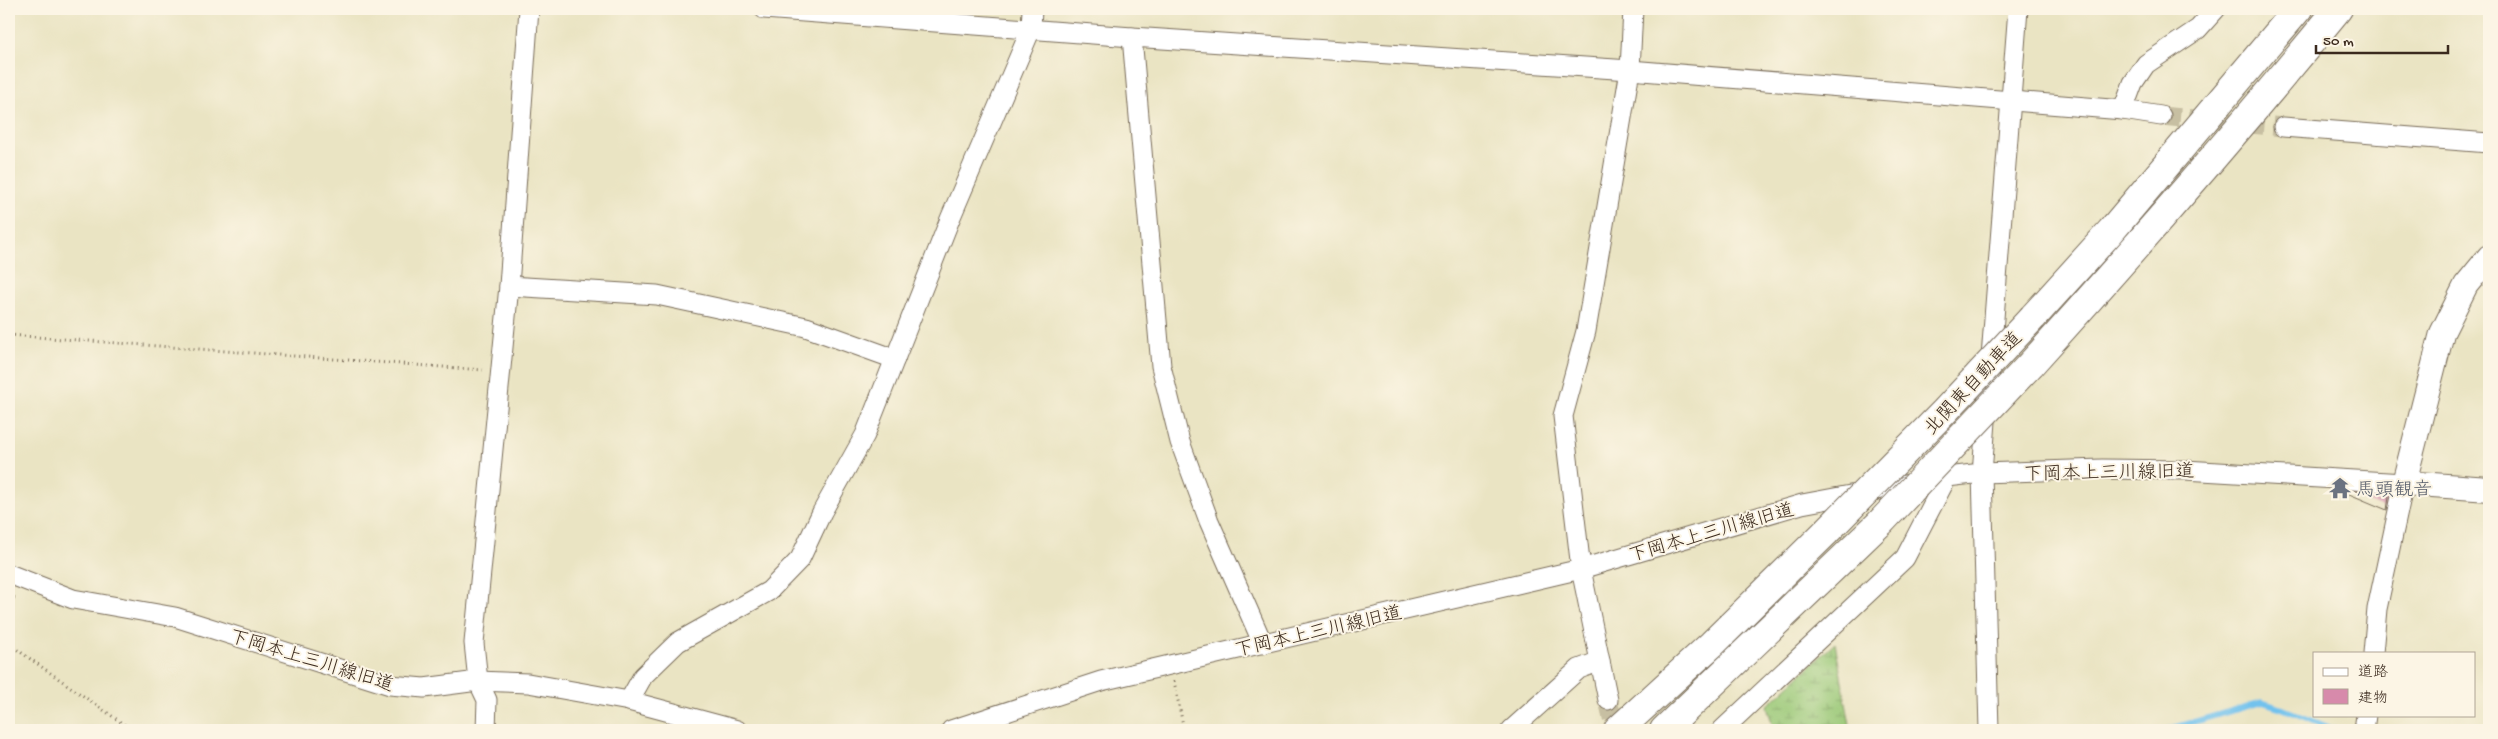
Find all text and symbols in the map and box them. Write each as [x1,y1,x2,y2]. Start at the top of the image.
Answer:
scale bar [2316,22,2448,54]
text: 50 m [2323,33,2354,51]
street label: 北関東自動車道 [1920,327,2028,441]
street label: 下岡本上三川線旧道 [2023,461,2195,487]
temple icon: 馬頭観音 [2327,475,2353,501]
place label: 馬頭観音 [2356,479,2432,503]
street label: 下岡本上三川線旧道 [1626,499,1797,569]
street label: 下岡本上三川線旧道 [1233,602,1405,664]
street label: 下岡本上三川線旧道 [226,625,396,698]
legend [2313,652,2476,716]
text: 道路 [2358,664,2388,682]
text: 建物 [2358,690,2388,708]

